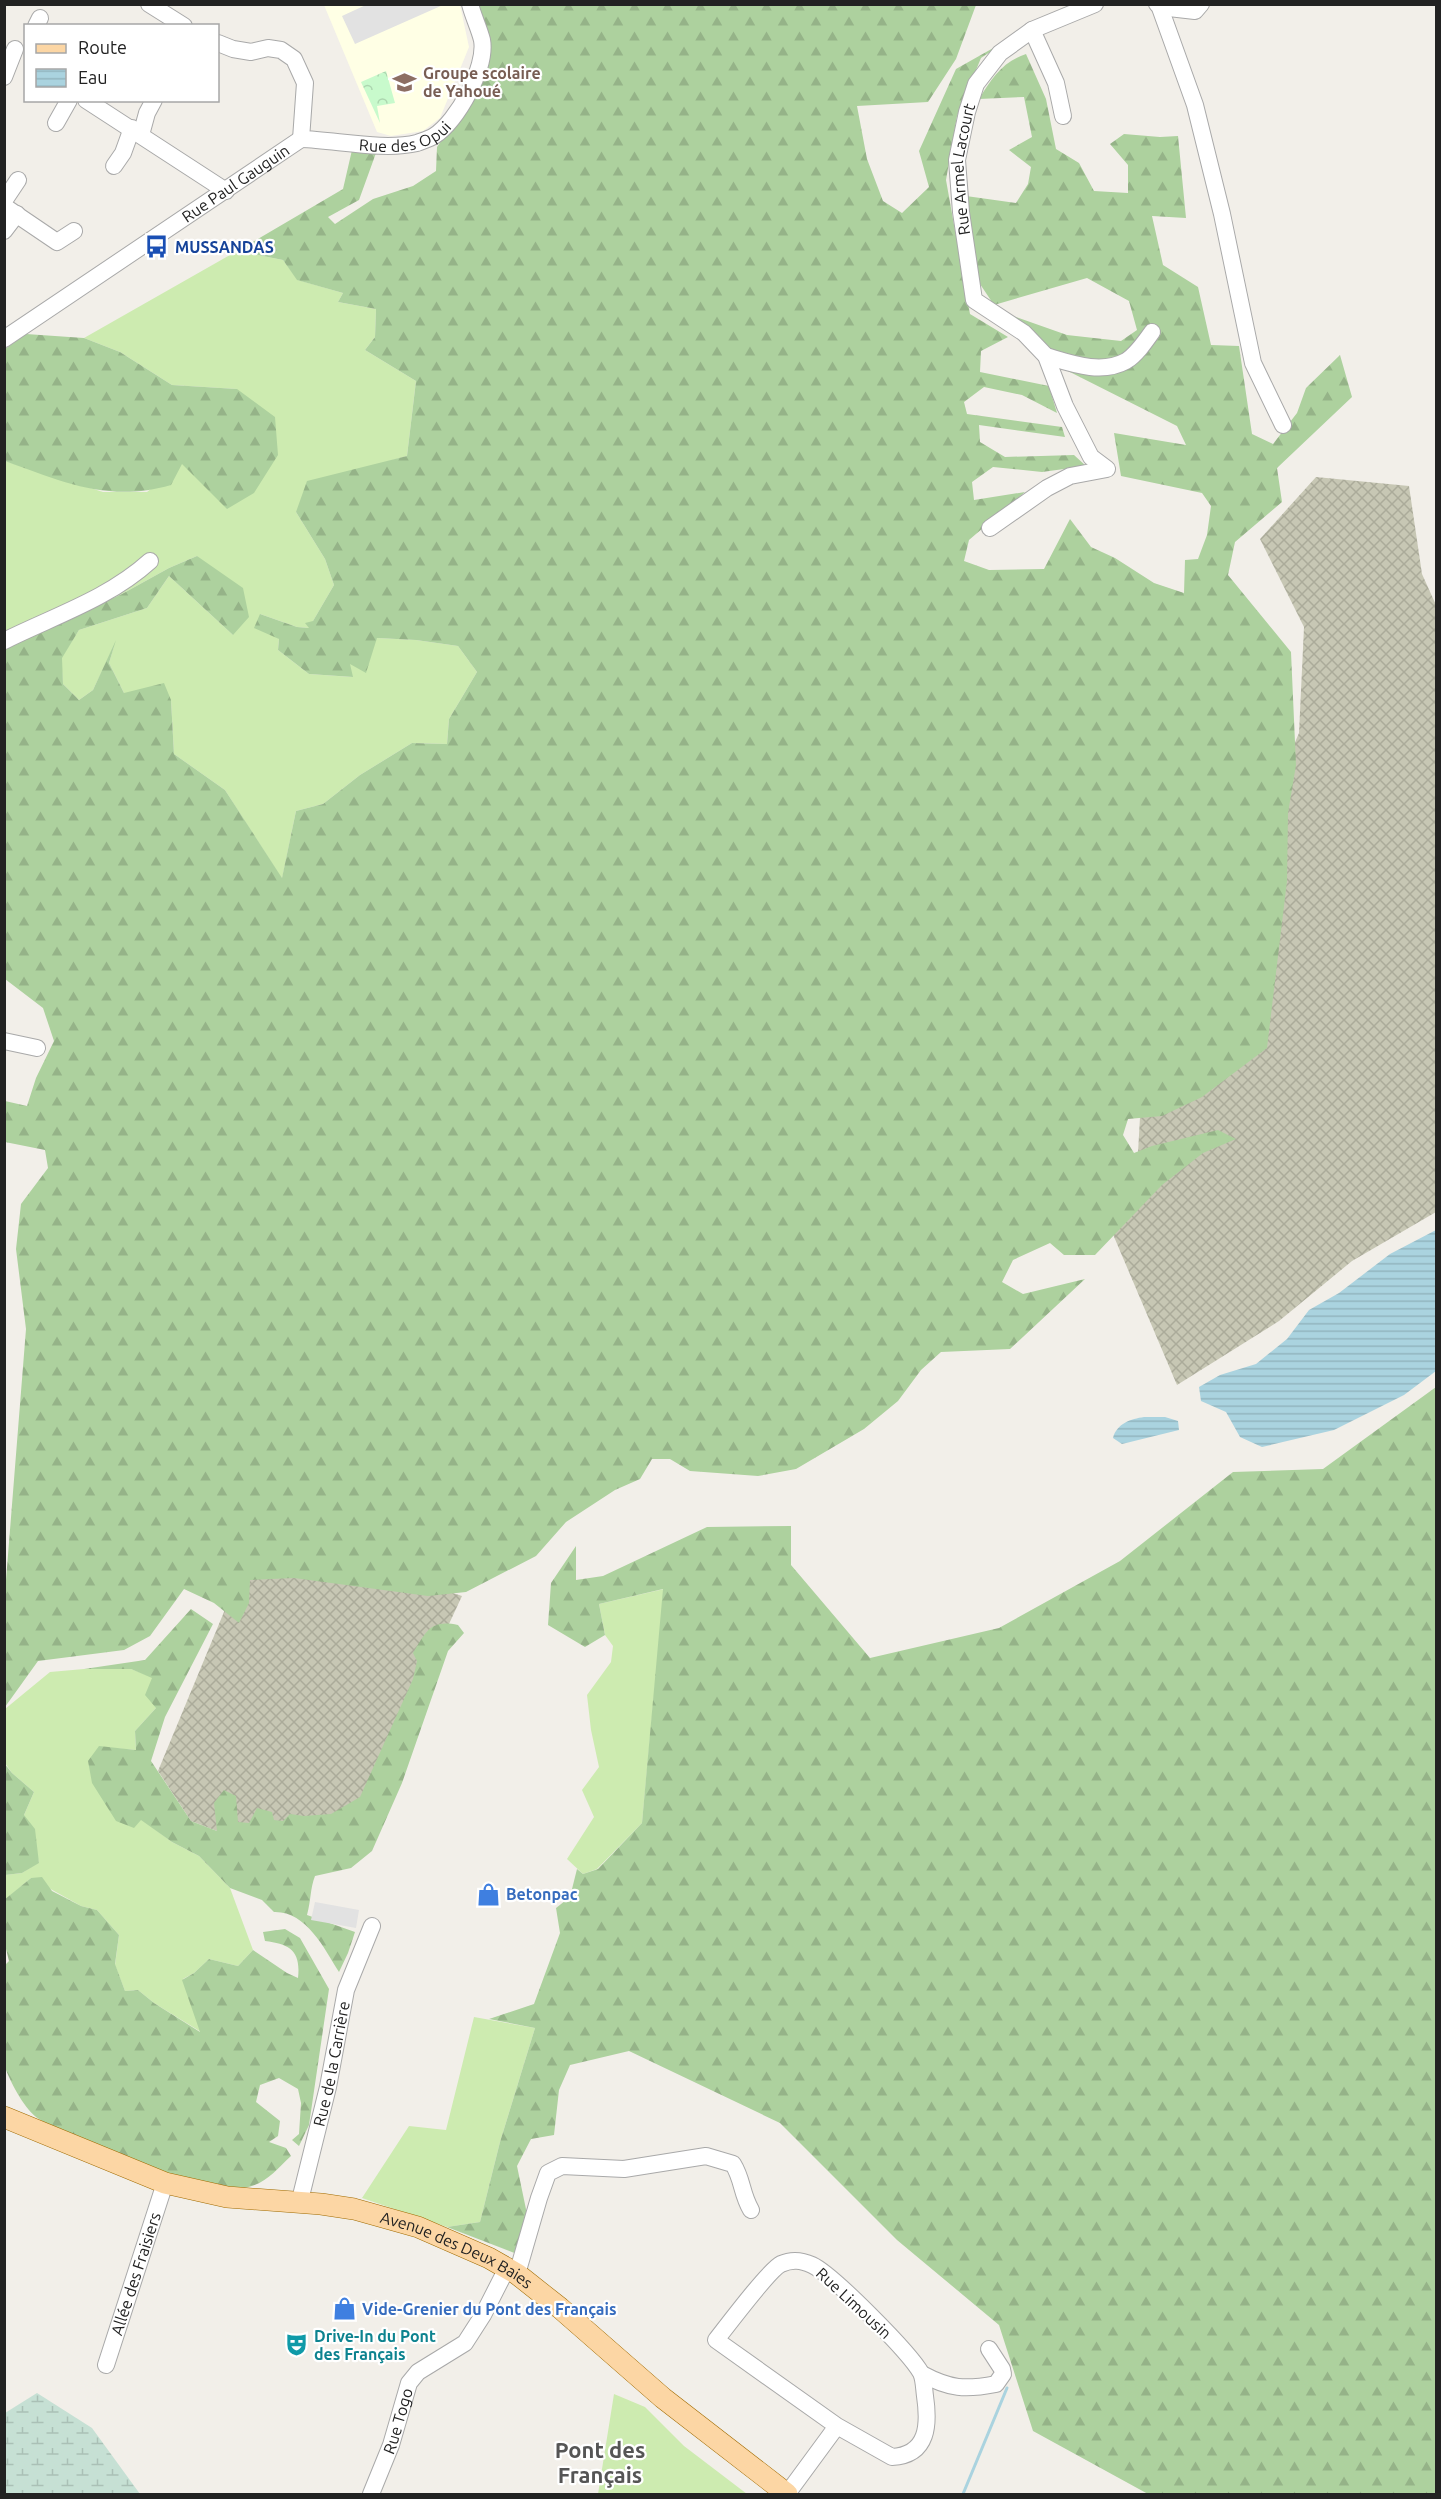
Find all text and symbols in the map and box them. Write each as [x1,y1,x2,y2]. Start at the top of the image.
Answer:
legend [24,24,219,102]
text: Route [78,37,127,57]
place label: Groupe scolaire de Yahoué [423,64,541,100]
text: Eau [78,67,108,87]
school or university icon: Groupe scolaire de Yahoué [392,69,418,95]
street label: Rue Armel Lacourt [948,100,978,236]
street label: Rue des Opui [358,118,454,155]
street label: Rue Paul Gauguin [178,141,293,226]
bus stop icon: MUSSANDAS [144,234,170,260]
place label: MUSSANDAS [175,238,274,256]
shop icon: Betonpac [475,1881,501,1907]
place label: Betonpac [506,1885,578,1903]
street label: Rue de la Carrière [310,2000,353,2128]
street label: Avenue des Deux Baies [379,2208,536,2292]
street label: Allée des Fraisiers [107,2210,164,2337]
street label: Rue Limousin [813,2264,895,2342]
shop icon: Vide-Grenier du Pont des Français [331,2296,357,2322]
place label: Vide-Grenier du Pont des Français [362,2300,616,2319]
place label: Drive-In du Pont des Français [314,2327,436,2364]
theatre icon: Drive-In du Pont des Français [283,2332,309,2358]
street label: Rue Togo [379,2386,416,2457]
district label: Pont des Français [555,2437,645,2488]

